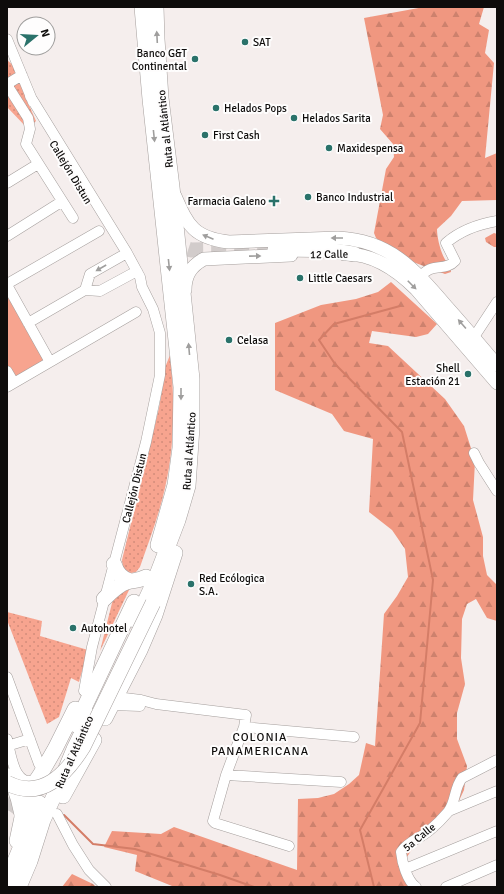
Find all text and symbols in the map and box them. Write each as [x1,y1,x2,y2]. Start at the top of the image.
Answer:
north arrow [16,16,56,56]
text: N [38,27,52,39]
one-way arrow [154,30,160,43]
place label: SAT [253,36,271,49]
marker: SAT [240,37,250,47]
place label: Banco G&T Continental [132,47,188,73]
marker: Banco G&T Continental [190,54,200,64]
street label: Ruta al Atlántico [155,89,176,169]
place label: Helados Pops [224,102,287,115]
marker: Helados Pops [211,103,221,113]
place label: Helados Sarita [302,112,371,125]
marker: Helados Sarita [289,113,299,123]
place label: First Cash [213,129,260,142]
one-way arrow [151,130,157,142]
marker: First Cash [200,130,210,140]
street label: Callejón Distun [46,138,95,206]
place label: Maxidespensa [337,142,404,155]
marker: Maxidespensa [324,143,334,153]
place label: Banco Industrial [316,191,393,204]
marker: Banco Industrial [303,192,313,202]
place label: Farmacia Galeno [187,195,266,208]
marker: Farmacia Galeno [269,196,279,206]
one-way arrow [202,234,214,241]
one-way arrow [330,235,343,241]
street label: 12 Calle [310,248,348,261]
one-way arrow [249,253,261,260]
one-way arrow [166,259,172,271]
one-way arrow [95,264,107,271]
place label: Little Caesars [308,272,372,285]
marker: Little Caesars [295,273,305,283]
one-way arrow [407,280,417,290]
one-way arrow [458,319,467,330]
place label: Celasa [237,334,269,347]
marker: Celasa [224,335,234,345]
one-way arrow [186,343,192,355]
place label: Shell Estación 21 [405,362,460,388]
marker: Shell Estación 21 [463,369,473,379]
one-way arrow [178,388,184,401]
street label: Ruta al Atlántico [180,411,199,491]
street label: Callejón Distun [119,452,149,525]
place label: Red Ecólogica S.A. [199,572,265,598]
marker: Red Ecólogica S.A. [186,579,196,589]
place label: Autohotel [81,622,127,635]
marker: Autohotel [68,623,78,633]
street label: Ruta al Atlántico [53,713,96,791]
district label: COLONIA PANAMERICANA [211,730,309,759]
street label: 5a Calle [401,820,438,854]

